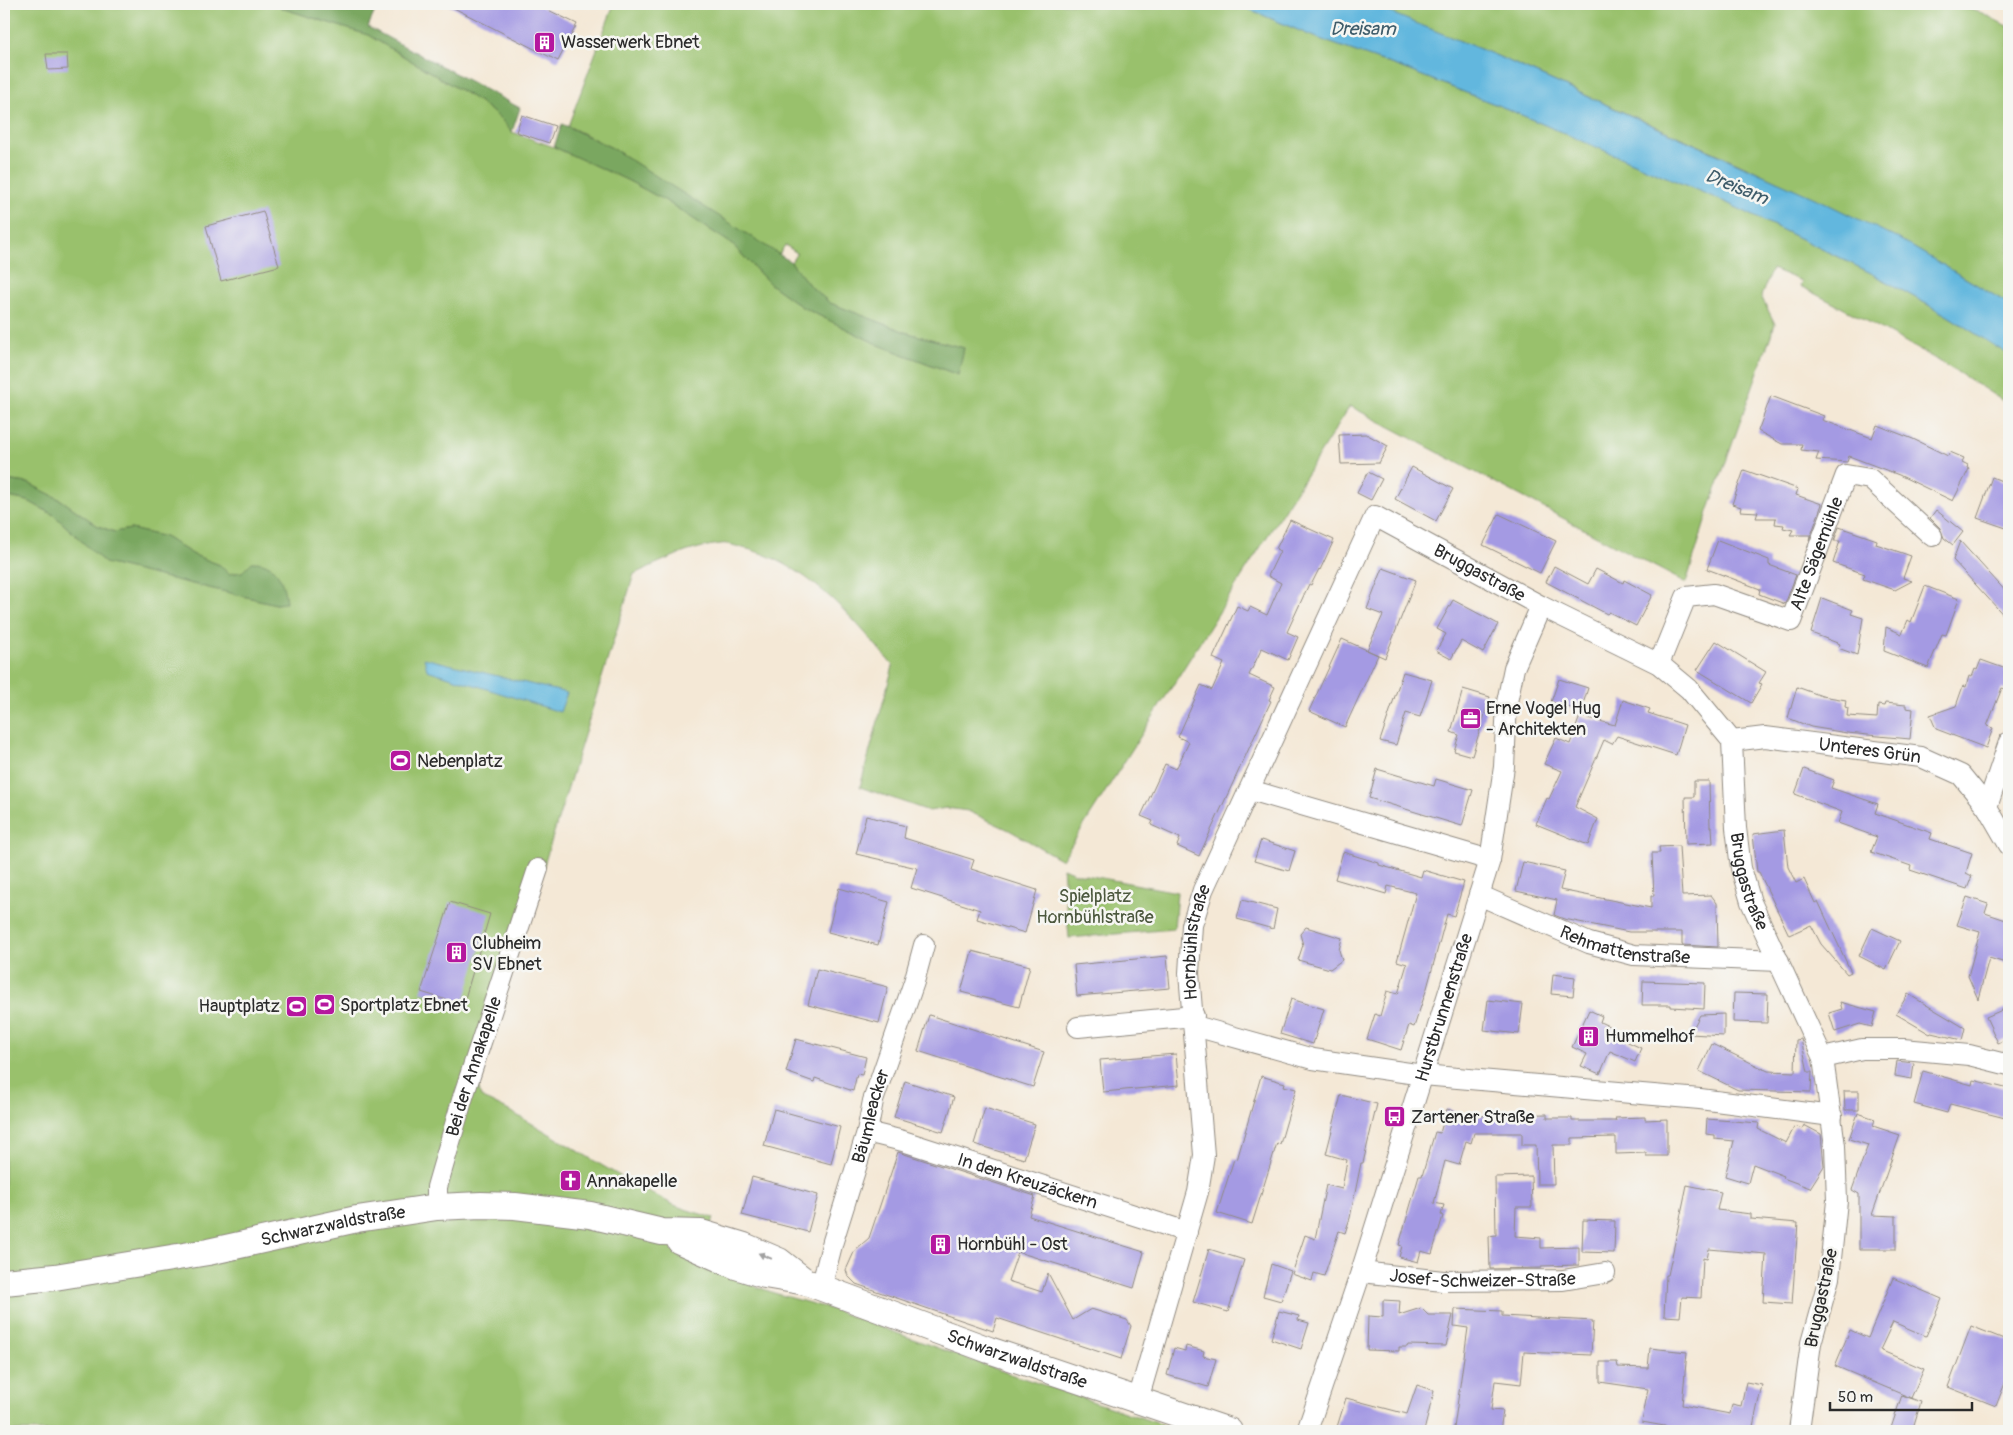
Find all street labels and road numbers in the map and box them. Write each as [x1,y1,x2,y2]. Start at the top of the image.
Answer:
street label: Alte Sägemühle [1785,494,1849,614]
street label: Bruggastraße [1429,539,1529,607]
street label: Unteres Grün [1817,733,1922,769]
street label: Bruggastraße [1725,831,1774,934]
street label: Hornbühlstraße [1178,880,1216,1001]
street label: Rehmattenstraße [1556,921,1691,969]
street label: Hurstbrunnenstraße [1410,931,1478,1085]
street label: Bei der Annakapelle [441,994,507,1139]
street label: Bäumleacker [847,1066,895,1166]
street label: In den Kreuzäckern [955,1148,1100,1215]
street label: Schwarzwaldstraße [259,1201,407,1252]
street label: Bruggastraße [1800,1246,1843,1350]
street label: Josef-Schweizer-Straße [1388,1264,1578,1293]
street label: Schwarzwaldstraße [944,1324,1090,1394]

